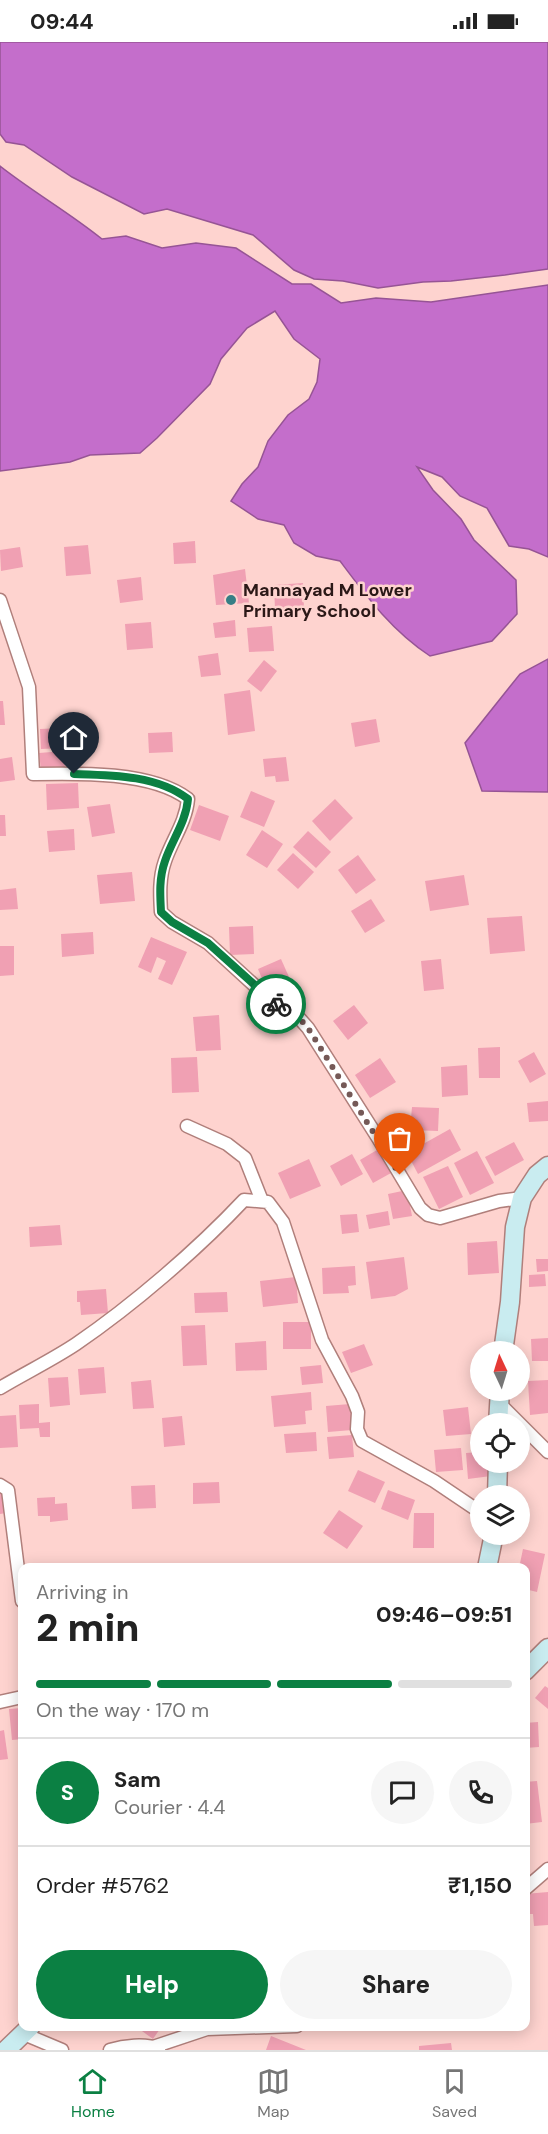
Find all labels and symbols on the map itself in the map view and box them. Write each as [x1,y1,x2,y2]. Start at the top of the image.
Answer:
place label: Mannayad M Lower Primary School [243,578,412,623]
marker: Mannayad M Lower Primary School [224,593,238,607]
pin [48,712,99,774]
courier [246,974,306,1034]
pin [374,1113,425,1175]
north arrow [470,1341,530,1401]

